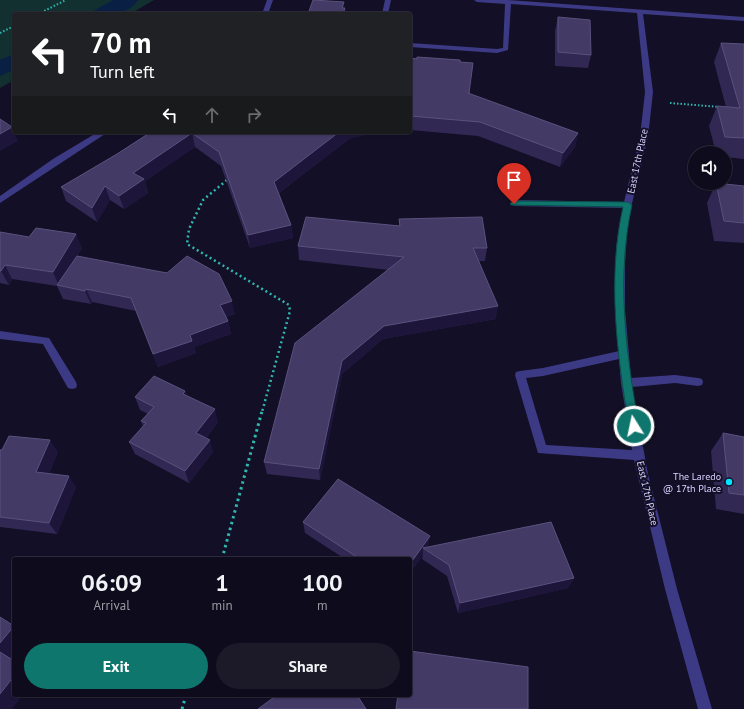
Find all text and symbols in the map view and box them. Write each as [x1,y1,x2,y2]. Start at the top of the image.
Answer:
text: 70 m [90,24,151,61]
icon: left [24,28,76,80]
text: Turn left [90,60,155,83]
icon: left [159,104,181,126]
icon: ahead [201,104,223,126]
icon: right [243,104,265,126]
street label: East 17th Place [624,128,651,195]
map controls [688,146,732,190]
button: sound [688,146,732,190]
pin [497,163,531,204]
icon: arrive [503,169,525,191]
position arrow [613,405,655,447]
street label: East 17th Place [634,460,661,527]
place label: The Laredo @ 17th Place [663,470,721,495]
marker: The Laredo @ 17th Place [724,477,734,487]
text: 06:09 [81,567,142,598]
text: 1 [215,567,229,598]
text: 100 [302,567,343,598]
text: Arrival [94,597,130,614]
text: min [211,597,233,614]
text: m [317,597,328,614]
button: Exit [24,643,208,689]
button: Share [216,643,400,689]

